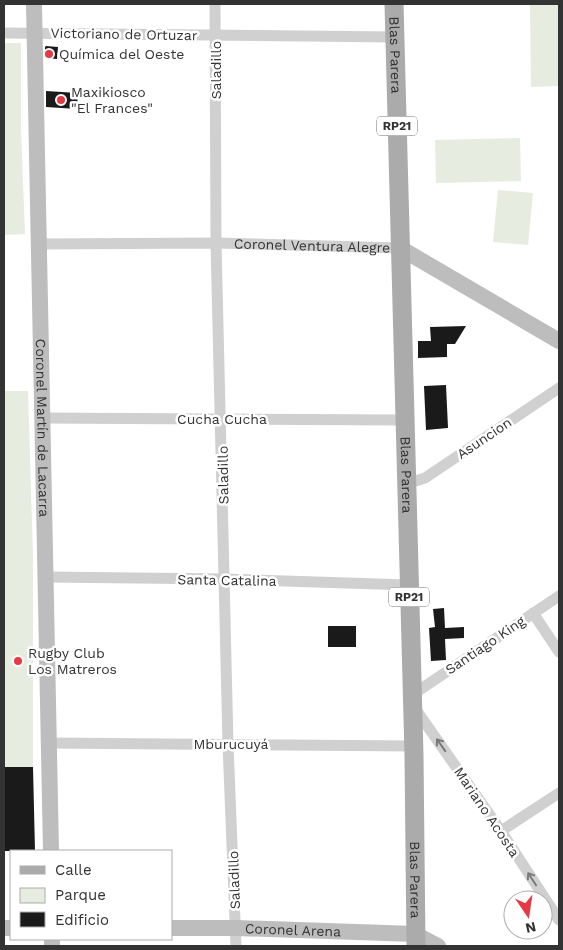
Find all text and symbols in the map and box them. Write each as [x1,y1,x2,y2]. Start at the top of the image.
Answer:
street label: Blas Parera [386,16,404,94]
street label: Victoriano de Ortuzar [50,25,198,43]
street label: Saladillo [208,41,224,99]
place label: Química del Oeste [59,46,184,62]
marker: Química del Oeste [43,48,55,60]
place label: Maxikiosco "El Frances" [71,84,153,116]
marker: Maxikiosco "El Frances" [55,94,67,106]
road number: RP21 [377,116,417,136]
street label: Coronel Ventura Alegre [234,235,390,256]
street label: Coronel Martín de Lacarra [33,339,52,517]
street label: Cucha Cucha [177,411,267,427]
street label: Asuncion [454,414,514,462]
street label: Blas Parera [398,436,416,514]
street label: Saladillo [214,446,232,504]
street label: Santa Catalina [177,571,277,589]
road number: RP21 [389,588,429,606]
street label: Santiago King [442,612,528,677]
place label: Rugby Club Los Matreros [28,645,117,677]
marker: Rugby Club Los Matreros [12,655,24,667]
street label: Mburucuyá [193,736,269,752]
one-way arrow [436,738,446,752]
street label: Mariano Acosta [451,764,523,860]
street label: Blas Parera [407,841,424,918]
legend [10,850,172,940]
street label: Saladillo [225,851,243,909]
text: Calle [55,861,92,879]
one-way arrow [527,872,538,886]
text: Parque [55,886,106,904]
north arrow [503,890,553,940]
text: Edificio [55,911,109,929]
text: N [524,919,538,937]
street label: Coronel Arena [245,920,341,940]

